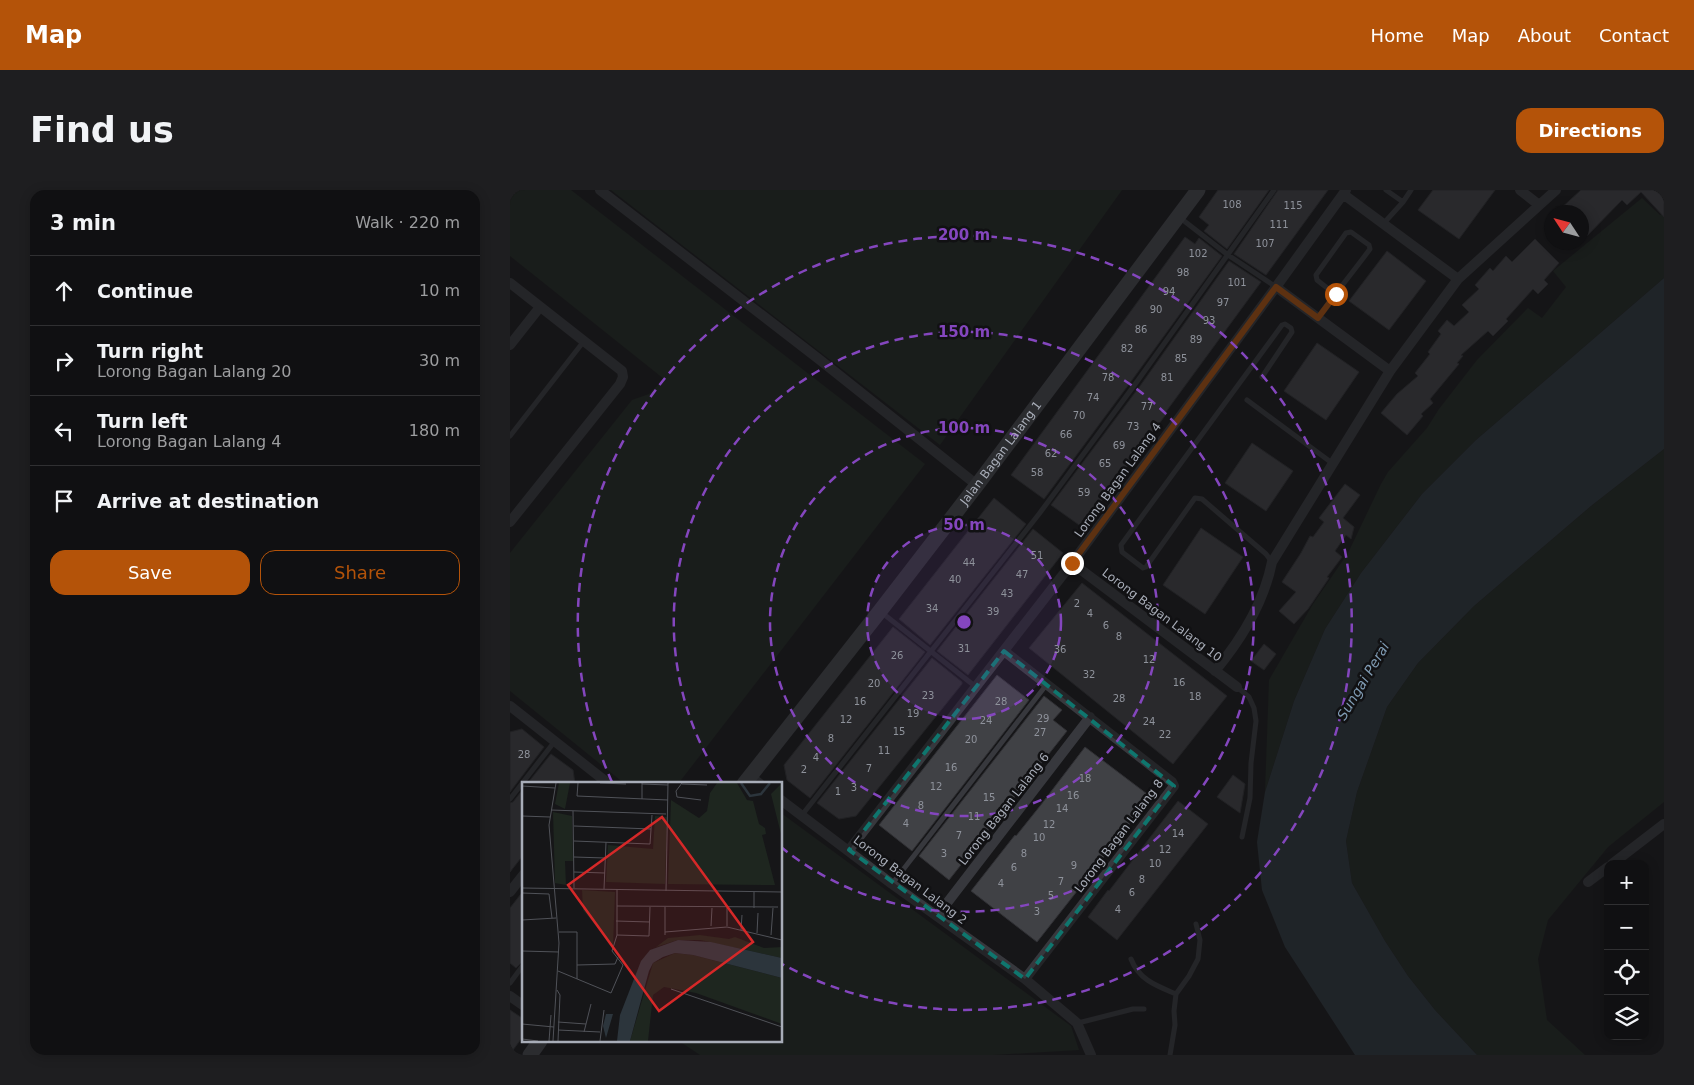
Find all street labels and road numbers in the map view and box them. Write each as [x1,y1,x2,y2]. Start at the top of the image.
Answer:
street label: Jalan Bagan Lalang 1 [957,398,1044,509]
street label: Lorong Bagan Lalang 4 [1072,420,1164,540]
street label: Lorong Bagan Lalang 10 [1100,566,1224,664]
street label: Lorong Bagan Lalang 6 [956,750,1052,868]
street label: Lorong Bagan Lalang 8 [1072,776,1166,896]
street label: Lorong Bagan Lalang 2 [851,833,969,927]

